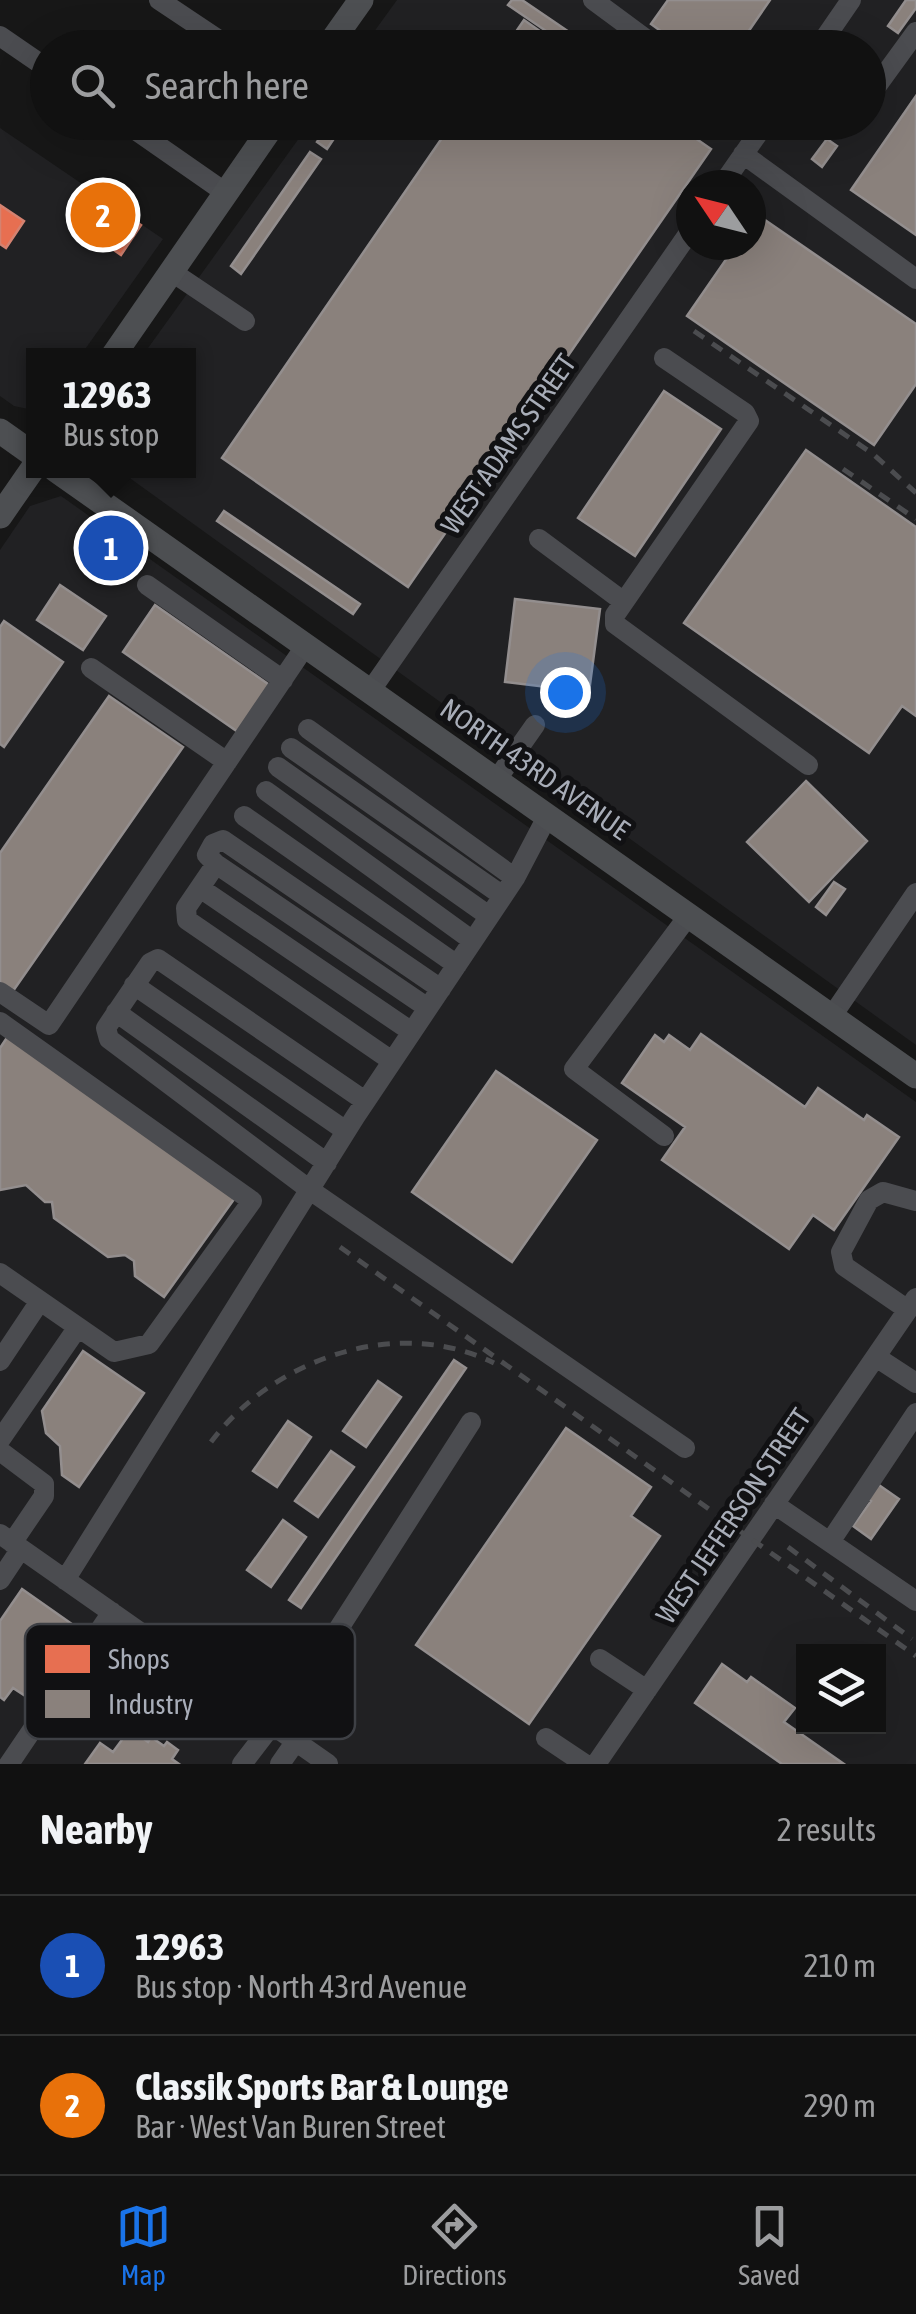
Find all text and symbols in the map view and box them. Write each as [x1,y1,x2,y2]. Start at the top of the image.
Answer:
search box [30,30,886,140]
icon: search [65,58,120,113]
text: Search here [145,64,309,107]
north arrow [676,170,766,260]
pin: 2 [70,178,136,252]
popup [26,348,196,478]
street label: WEST ADAMS STREET [434,348,582,540]
text: 12963 [63,373,152,416]
text: Bus stop [63,416,159,453]
pin: 1 [78,510,144,586]
your location [540,667,591,718]
street label: NORTH 43RD AVENUE [435,692,636,846]
street label: WEST JEFFERSON STREET [649,1403,817,1629]
legend [25,1624,355,1739]
text: Shops [108,1643,170,1675]
map controls [796,1644,886,1734]
button: layers [796,1644,886,1734]
text: Industry [108,1688,193,1720]
text: Nearby [40,1805,153,1853]
text: 2 results [777,1811,876,1848]
text: 12963 [135,1925,224,1968]
text: 1 [65,1947,80,1984]
text: 210 m [803,1947,876,1984]
text: Bus stop · North 43rd Avenue [135,1968,467,2005]
text: Classik Sports Bar & Lounge [135,2065,509,2108]
text: 2 [65,2087,80,2124]
text: 290 m [803,2087,876,2124]
text: Bar · West Van Buren Street [135,2108,446,2145]
tab: Map [116,2199,171,2291]
tab: Directions [402,2199,507,2291]
tab: Saved [738,2199,800,2291]

